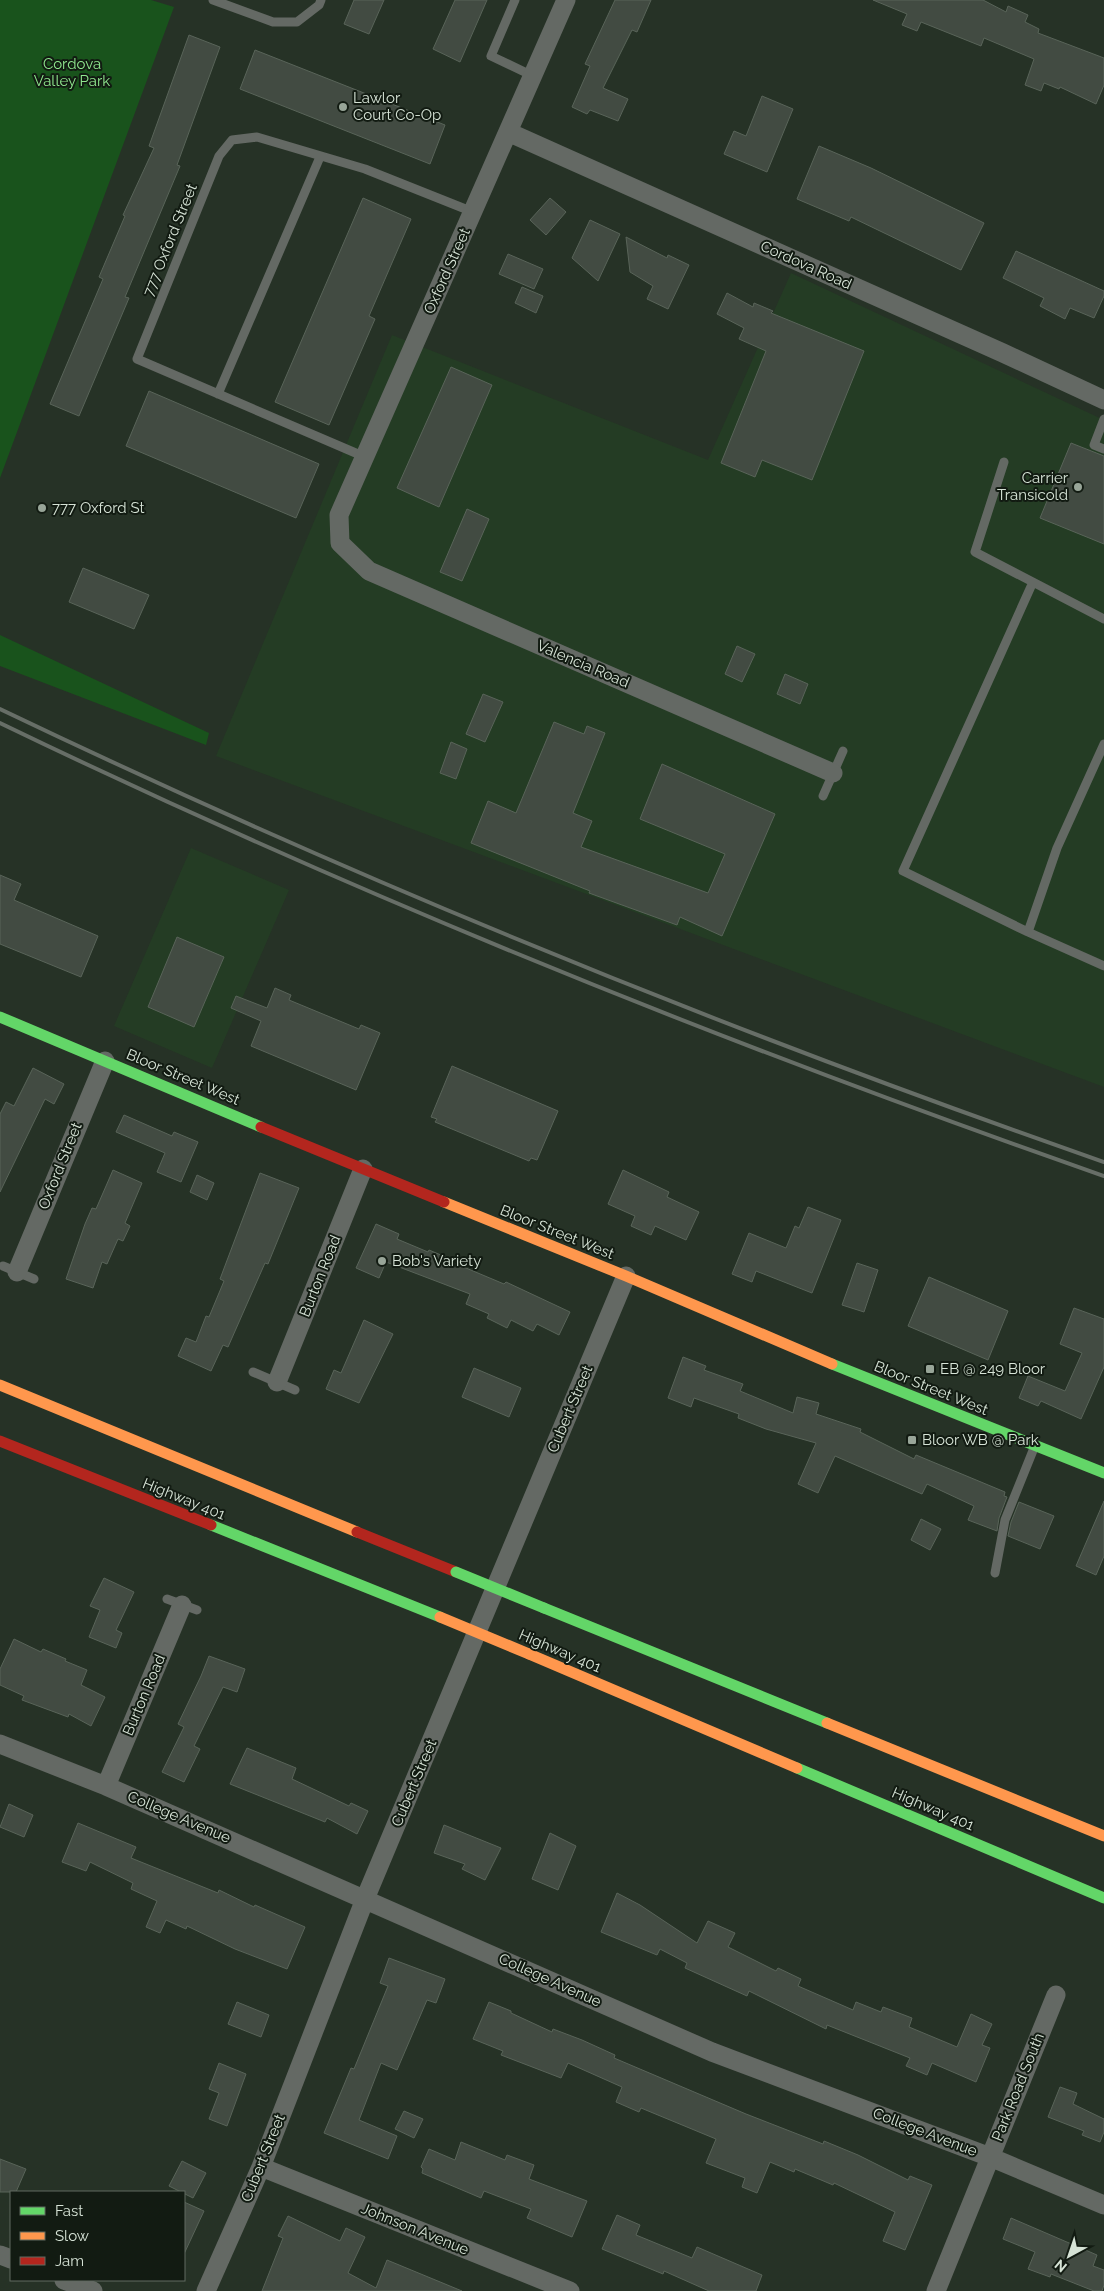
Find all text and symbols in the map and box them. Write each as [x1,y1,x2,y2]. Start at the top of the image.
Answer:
park label: Cordova Valley Park [34,55,110,90]
place label: Lawlor Court Co-Op [353,89,441,124]
marker: Lawlor Court Co-Op [337,101,349,113]
street label: 777 Oxford Street [139,181,201,299]
street label: Oxford Street [420,225,474,317]
street label: Cordova Road [758,237,854,293]
place label: Carrier Transicold [997,469,1069,504]
marker: Carrier Transicold [1072,481,1084,493]
place label: 777 Oxford St [52,499,144,517]
marker: 777 Oxford St [36,502,48,514]
street label: Valencia Road [534,636,632,692]
street label: Bloor Street West [124,1045,242,1109]
street label: Oxford Street [34,1120,86,1212]
street label: Bloor Street West [497,1201,617,1263]
street label: Burton Road [295,1233,345,1319]
place label: Bob's Variety [392,1252,481,1270]
marker: Bob's Variety [376,1255,388,1267]
street label: Bloor Street West [871,1357,991,1419]
place label: EB @ 249 Bloor [940,1360,1046,1378]
street label: Cubert Street [544,1363,596,1455]
marker: EB @ 249 Bloor [924,1363,936,1375]
place label: Bloor WB @ Park [922,1431,1039,1449]
marker: Bloor WB @ Park [906,1434,918,1446]
street label: Highway 401 [140,1474,228,1524]
street label: Highway 401 [516,1626,604,1677]
street label: Burton Road [119,1652,169,1738]
street label: Cubert Street [388,1737,440,1829]
street label: Highway 401 [889,1784,977,1835]
street label: College Avenue [125,1787,233,1847]
street label: College Avenue [496,1949,604,2011]
street label: Park Road South [988,2030,1048,2144]
street label: College Avenue [870,2104,980,2160]
street label: Cubert Street [237,2112,289,2204]
legend [10,2191,185,2281]
street label: Johnson Avenue [359,2199,472,2259]
text: Fast [55,2202,83,2220]
text: Slow [55,2227,89,2245]
north arrow [1044,2231,1094,2281]
text: Jam [55,2252,84,2270]
text: N [1051,2256,1070,2276]

